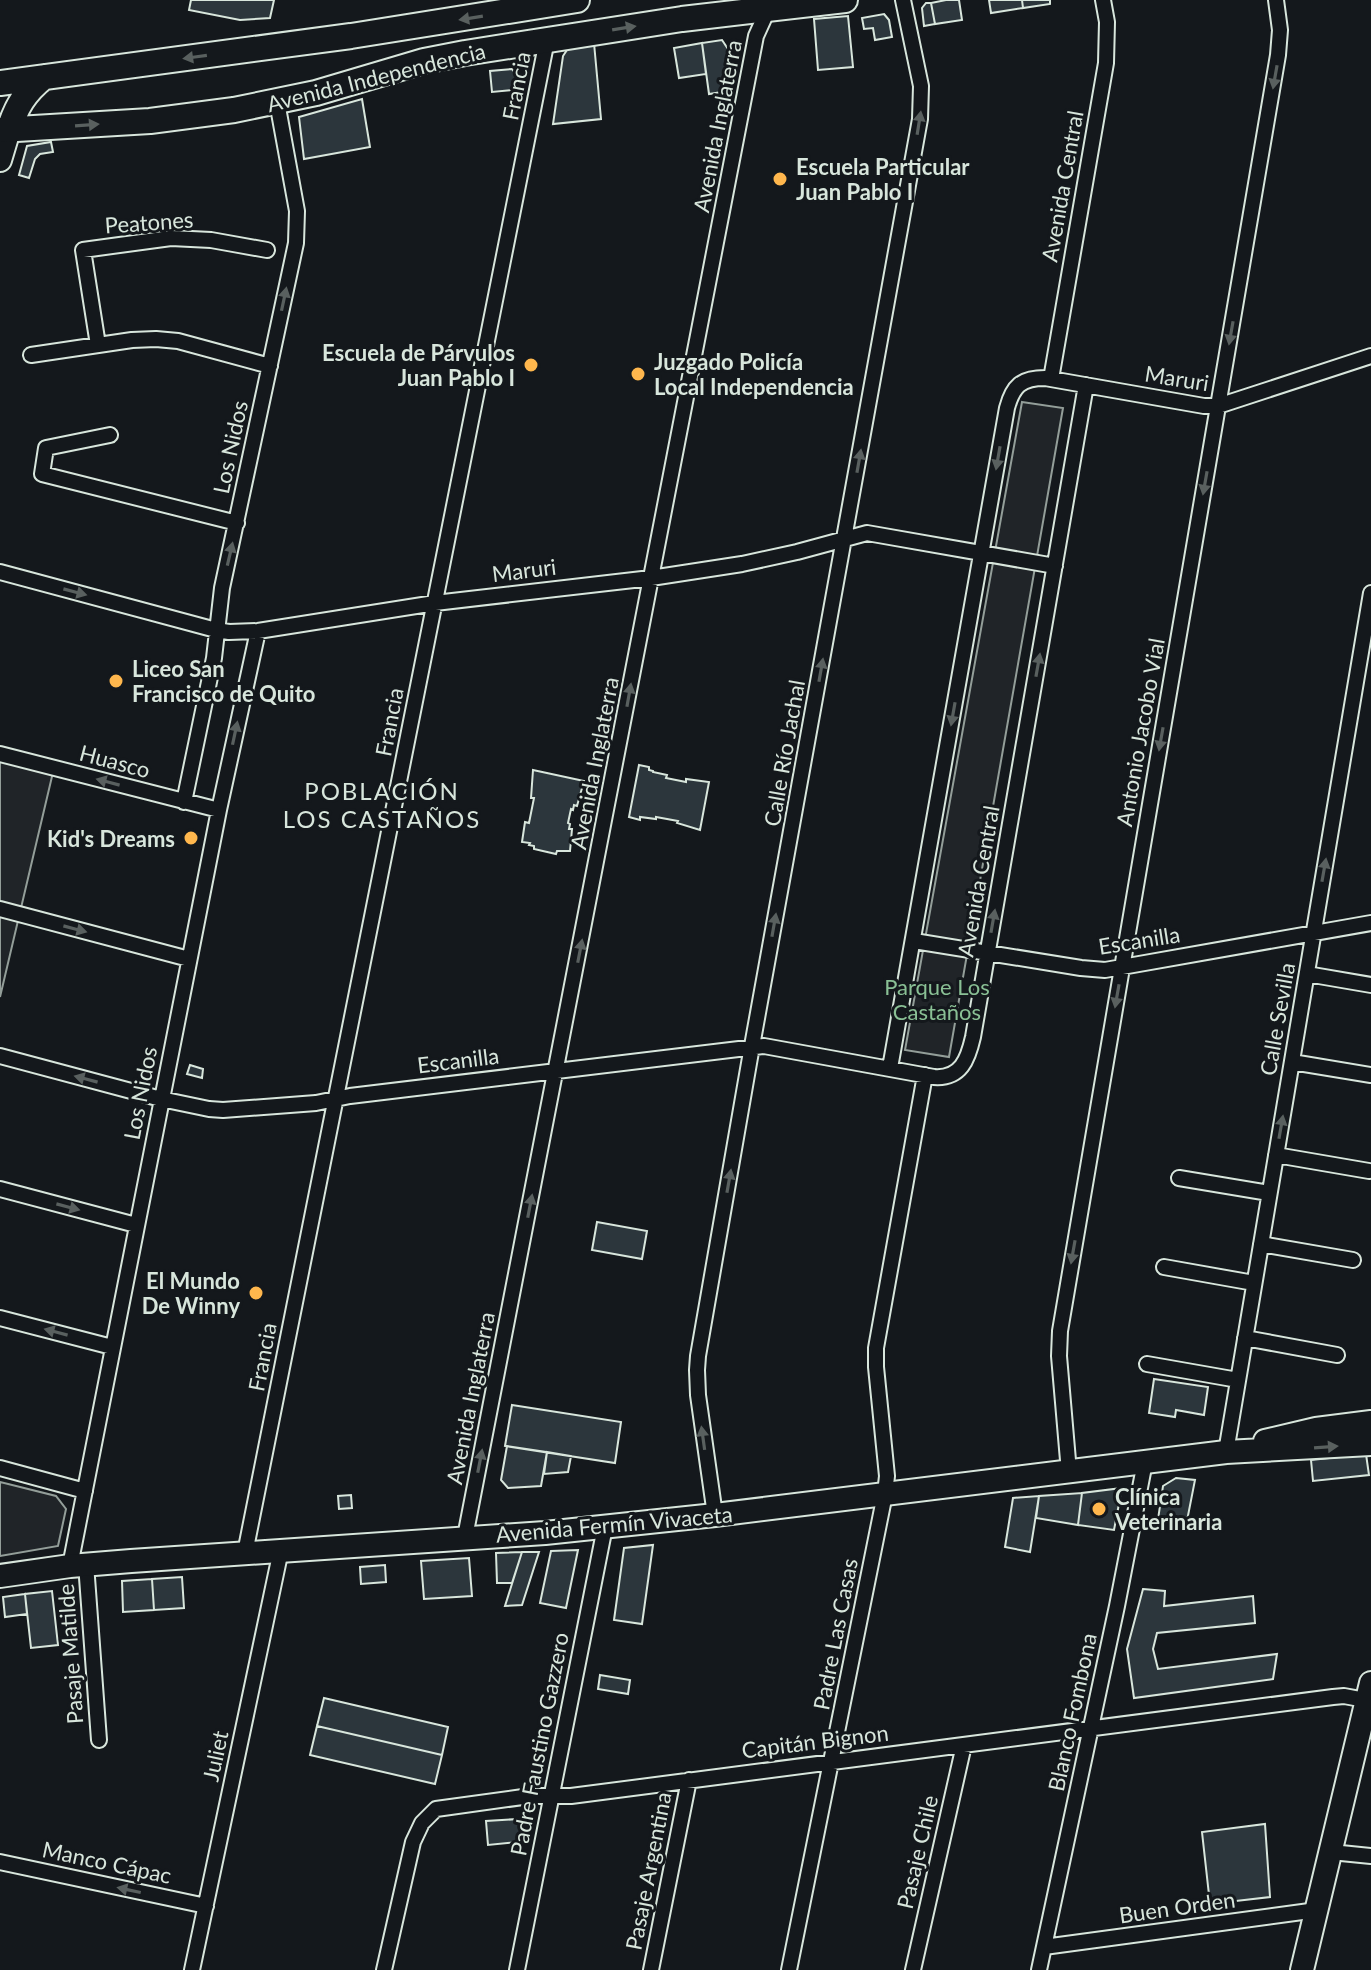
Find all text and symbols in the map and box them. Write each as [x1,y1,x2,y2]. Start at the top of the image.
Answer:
one-way arrow [459,12,484,24]
one-way arrow [612,21,637,34]
street label: Avenida Independencia [264,37,488,117]
street label: Avenida Inglaterra [687,38,747,214]
street label: Francia [496,49,536,123]
one-way arrow [182,51,207,64]
one-way arrow [1268,65,1280,90]
street label: Avenida Central [1035,108,1089,264]
one-way arrow [913,110,926,135]
one-way arrow [75,118,100,131]
place label: Escuela Particular Juan Pablo I [796,153,970,205]
marker: Escuela Particular Juan Pablo I [771,170,789,188]
street label: Peatones [104,205,194,239]
one-way arrow [278,287,291,312]
one-way arrow [1224,321,1236,346]
place label: Escuela de Párvulos Juan Pablo I [322,339,515,391]
place label: Juzgado Policía Local Independencia [654,348,854,400]
marker: Escuela de Párvulos Juan Pablo I [522,356,540,374]
street label: Maruri [1143,360,1211,396]
marker: Juzgado Policía Local Independencia [629,365,647,383]
street label: Los Nidos [207,398,253,496]
one-way arrow [991,445,1004,470]
one-way arrow [853,449,866,474]
one-way arrow [1199,471,1211,496]
one-way arrow [224,541,236,566]
street label: Maruri [490,553,558,587]
one-way arrow [63,587,88,599]
street label: Antonio Jacobo Vial [1110,636,1170,828]
one-way arrow [1032,652,1044,677]
place label: Liceo San Francisco de Quito [132,655,315,707]
one-way arrow [816,657,828,682]
marker: Liceo San Francisco de Quito [107,672,125,690]
street label: Avenida Inglaterra [564,675,624,851]
street label: Calle Río Jachal [758,678,810,828]
one-way arrow [623,682,635,707]
street label: Francia [369,685,409,759]
one-way arrow [947,701,959,726]
one-way arrow [229,721,242,746]
one-way arrow [1155,727,1167,752]
street label: Huasco [77,739,153,783]
one-way arrow [96,775,121,787]
district label: POBLACIÓN LOS CASTAÑOS [283,776,481,833]
street label: Avenida Central [951,803,1005,959]
place label: Kid's Dreams [47,825,175,852]
marker: Kid's Dreams [182,829,200,847]
one-way arrow [1318,857,1331,882]
one-way arrow [988,908,1000,933]
one-way arrow [769,913,781,938]
street label: Escanilla [1096,920,1182,960]
one-way arrow [63,923,88,935]
one-way arrow [574,938,587,963]
street label: Calle Sevilla [1254,960,1300,1078]
park label: Parque Los Castaños [884,973,990,1025]
one-way arrow [1111,983,1123,1008]
street label: Escanilla [415,1042,501,1078]
street label: Los Nidos [118,1044,162,1142]
one-way arrow [73,1072,98,1084]
one-way arrow [1275,1114,1287,1139]
one-way arrow [723,1169,736,1194]
one-way arrow [524,1193,536,1218]
one-way arrow [56,1201,81,1213]
one-way arrow [1067,1240,1079,1265]
place label: El Mundo De Winny [142,1267,240,1319]
marker: El Mundo De Winny [247,1284,265,1302]
street label: Avenida Inglaterra [440,1310,500,1486]
street label: Francia [242,1320,282,1394]
one-way arrow [44,1326,69,1338]
one-way arrow [697,1425,710,1450]
one-way arrow [1314,1440,1339,1453]
one-way arrow [474,1448,487,1473]
place label: Clínica Veterinaria [1114,1483,1222,1535]
street label: Avenida Fermín Vivaceta [494,1500,734,1548]
marker: Clínica Veterinaria [1090,1500,1108,1518]
street label: Padre Las Casas [807,1556,863,1712]
street label: Pasaje Matilde [52,1583,88,1725]
street label: Padre Faustino Gazzero [504,1630,574,1858]
street label: Blanco Fombona [1042,1631,1102,1793]
street label: Capitán Bignon [740,1719,890,1763]
street label: Juliet [196,1728,234,1784]
street label: Pasaje Argentina [619,1790,677,1952]
street label: Pasaje Chile [891,1793,943,1911]
street label: Manco Cápac [40,1835,174,1889]
one-way arrow [117,1883,142,1896]
street label: Buen Orden [1117,1885,1237,1929]

